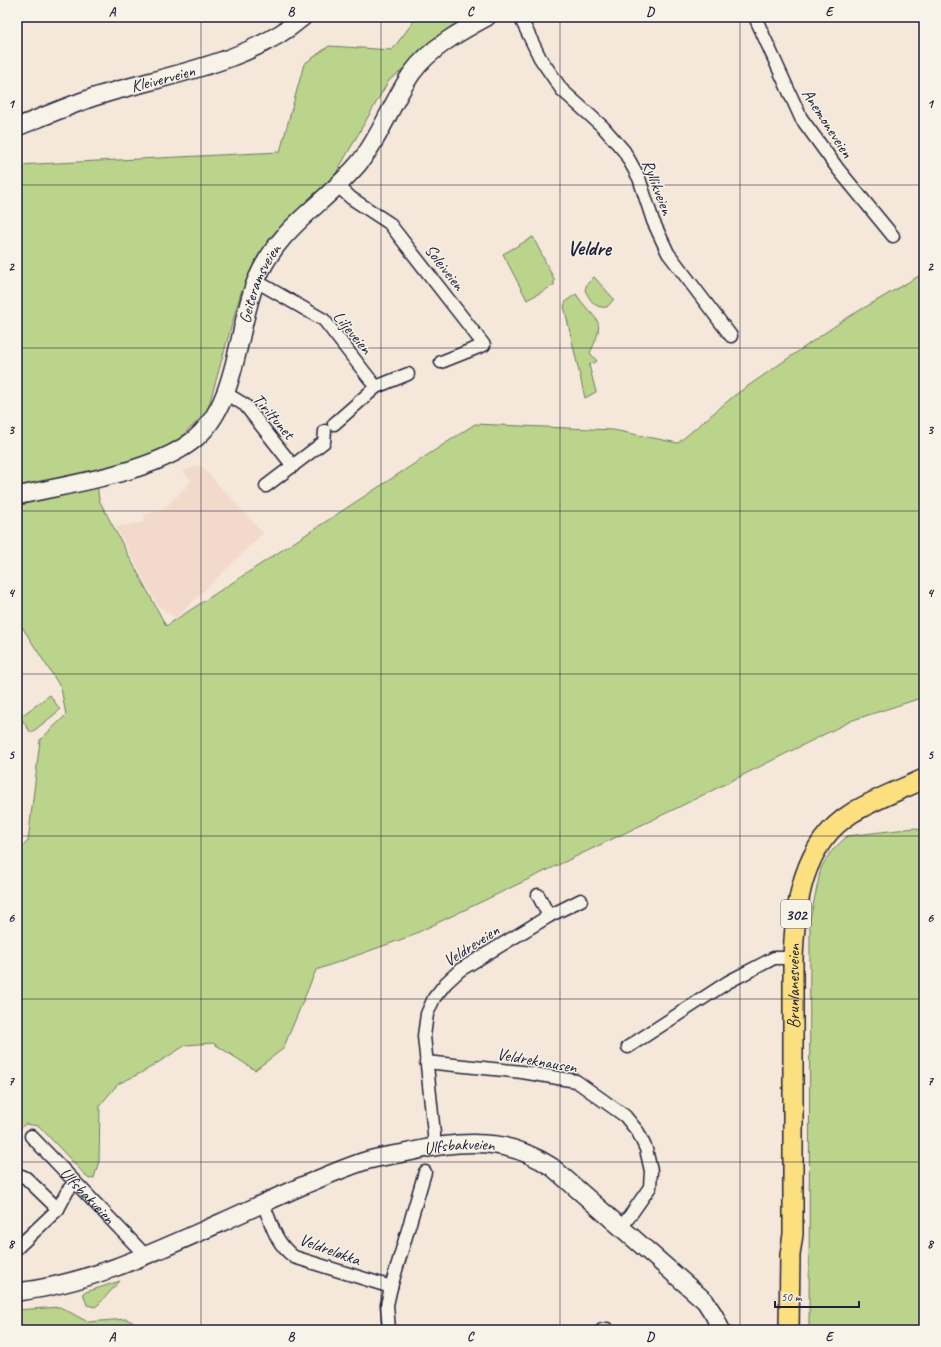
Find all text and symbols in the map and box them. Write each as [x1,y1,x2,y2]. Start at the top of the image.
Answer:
text: A [109,4,117,20]
text: B [288,4,296,20]
text: C [467,4,475,20]
text: D [646,4,655,20]
text: E [826,4,835,20]
street label: Kleiverveien [129,60,198,97]
street label: Anemoneveien [797,85,858,162]
text: 1 [8,96,16,112]
text: 1 [927,96,935,112]
street label: Ryllikveien [637,156,678,219]
district label: Veldre [567,235,613,261]
street label: Geiteramsveien [234,239,286,325]
street label: Soleiveien [420,240,470,296]
text: 2 [8,259,15,275]
text: 2 [927,259,934,275]
street label: Liljeveien [329,306,378,359]
street label: Tiriltunet [248,389,301,445]
text: 3 [8,422,15,438]
text: 3 [927,422,934,438]
text: 4 [8,585,16,601]
text: 4 [927,585,935,601]
text: 5 [8,747,15,763]
text: 5 [927,747,934,763]
road number: 302 [781,900,811,928]
text: 6 [8,910,15,926]
text: 6 [927,910,934,926]
street label: Veldreveien [439,919,503,971]
street label: Brunlanesveien [783,942,805,1029]
street label: Veldreknausen [495,1043,580,1078]
text: 7 [8,1073,15,1089]
text: 7 [927,1073,934,1089]
street label: Ulfsbakveien [422,1133,497,1159]
street label: Ulfsbakveien [55,1163,120,1229]
street label: Veldreløkka [296,1229,365,1271]
text: 8 [8,1236,16,1252]
text: 8 [927,1236,935,1252]
scale bar [775,1283,859,1309]
text: 50 m [781,1289,803,1305]
text: A [109,1329,117,1345]
text: B [288,1329,296,1345]
text: C [467,1329,475,1345]
text: D [646,1329,655,1345]
text: E [826,1329,835,1345]

